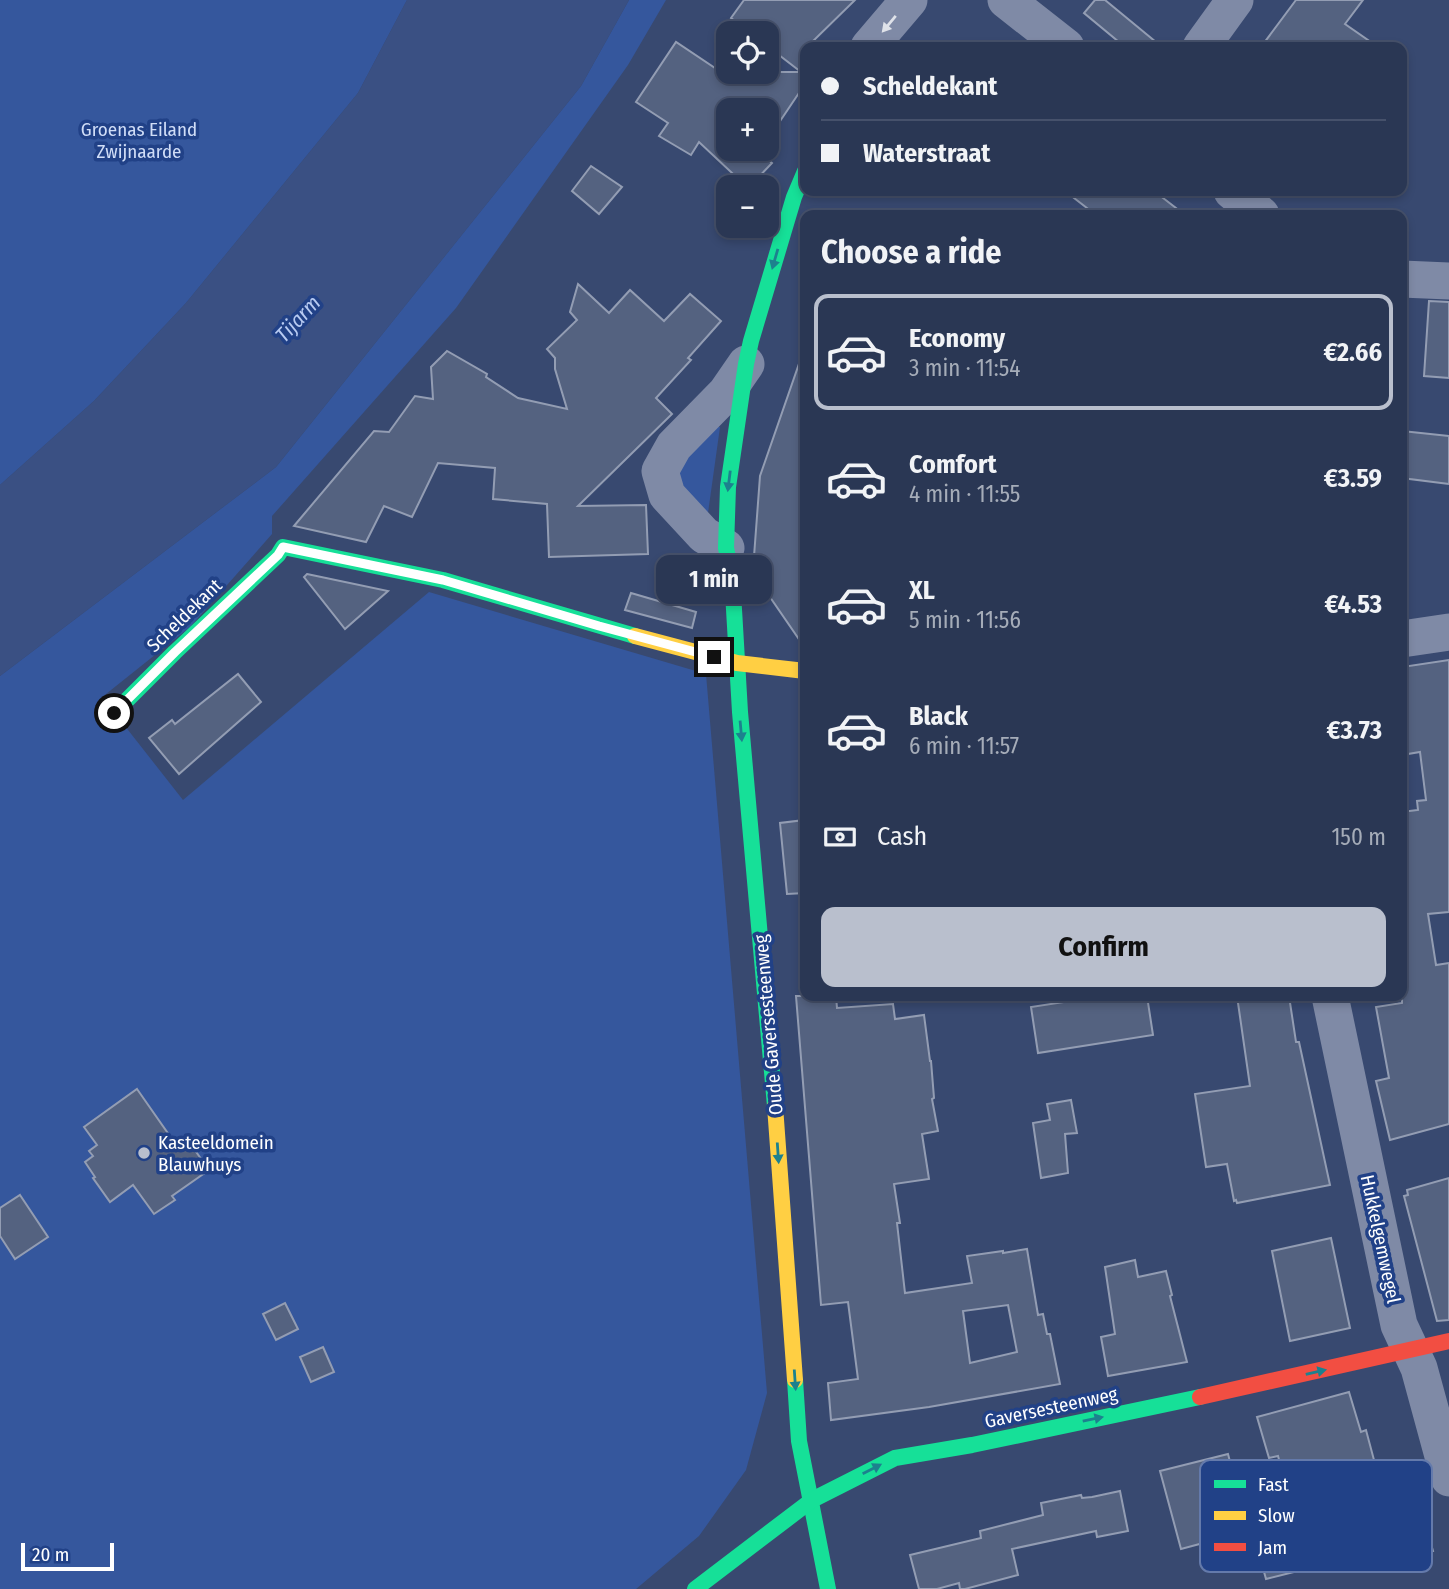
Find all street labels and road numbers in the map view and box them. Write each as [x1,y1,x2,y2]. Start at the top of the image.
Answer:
street label: Scheldekant [142,573,227,657]
street label: Oude Gaversesteenweg [749,934,788,1116]
street label: Hukkelgemwegel [1356,1173,1405,1306]
street label: Gaversesteenweg [983,1382,1120,1433]

